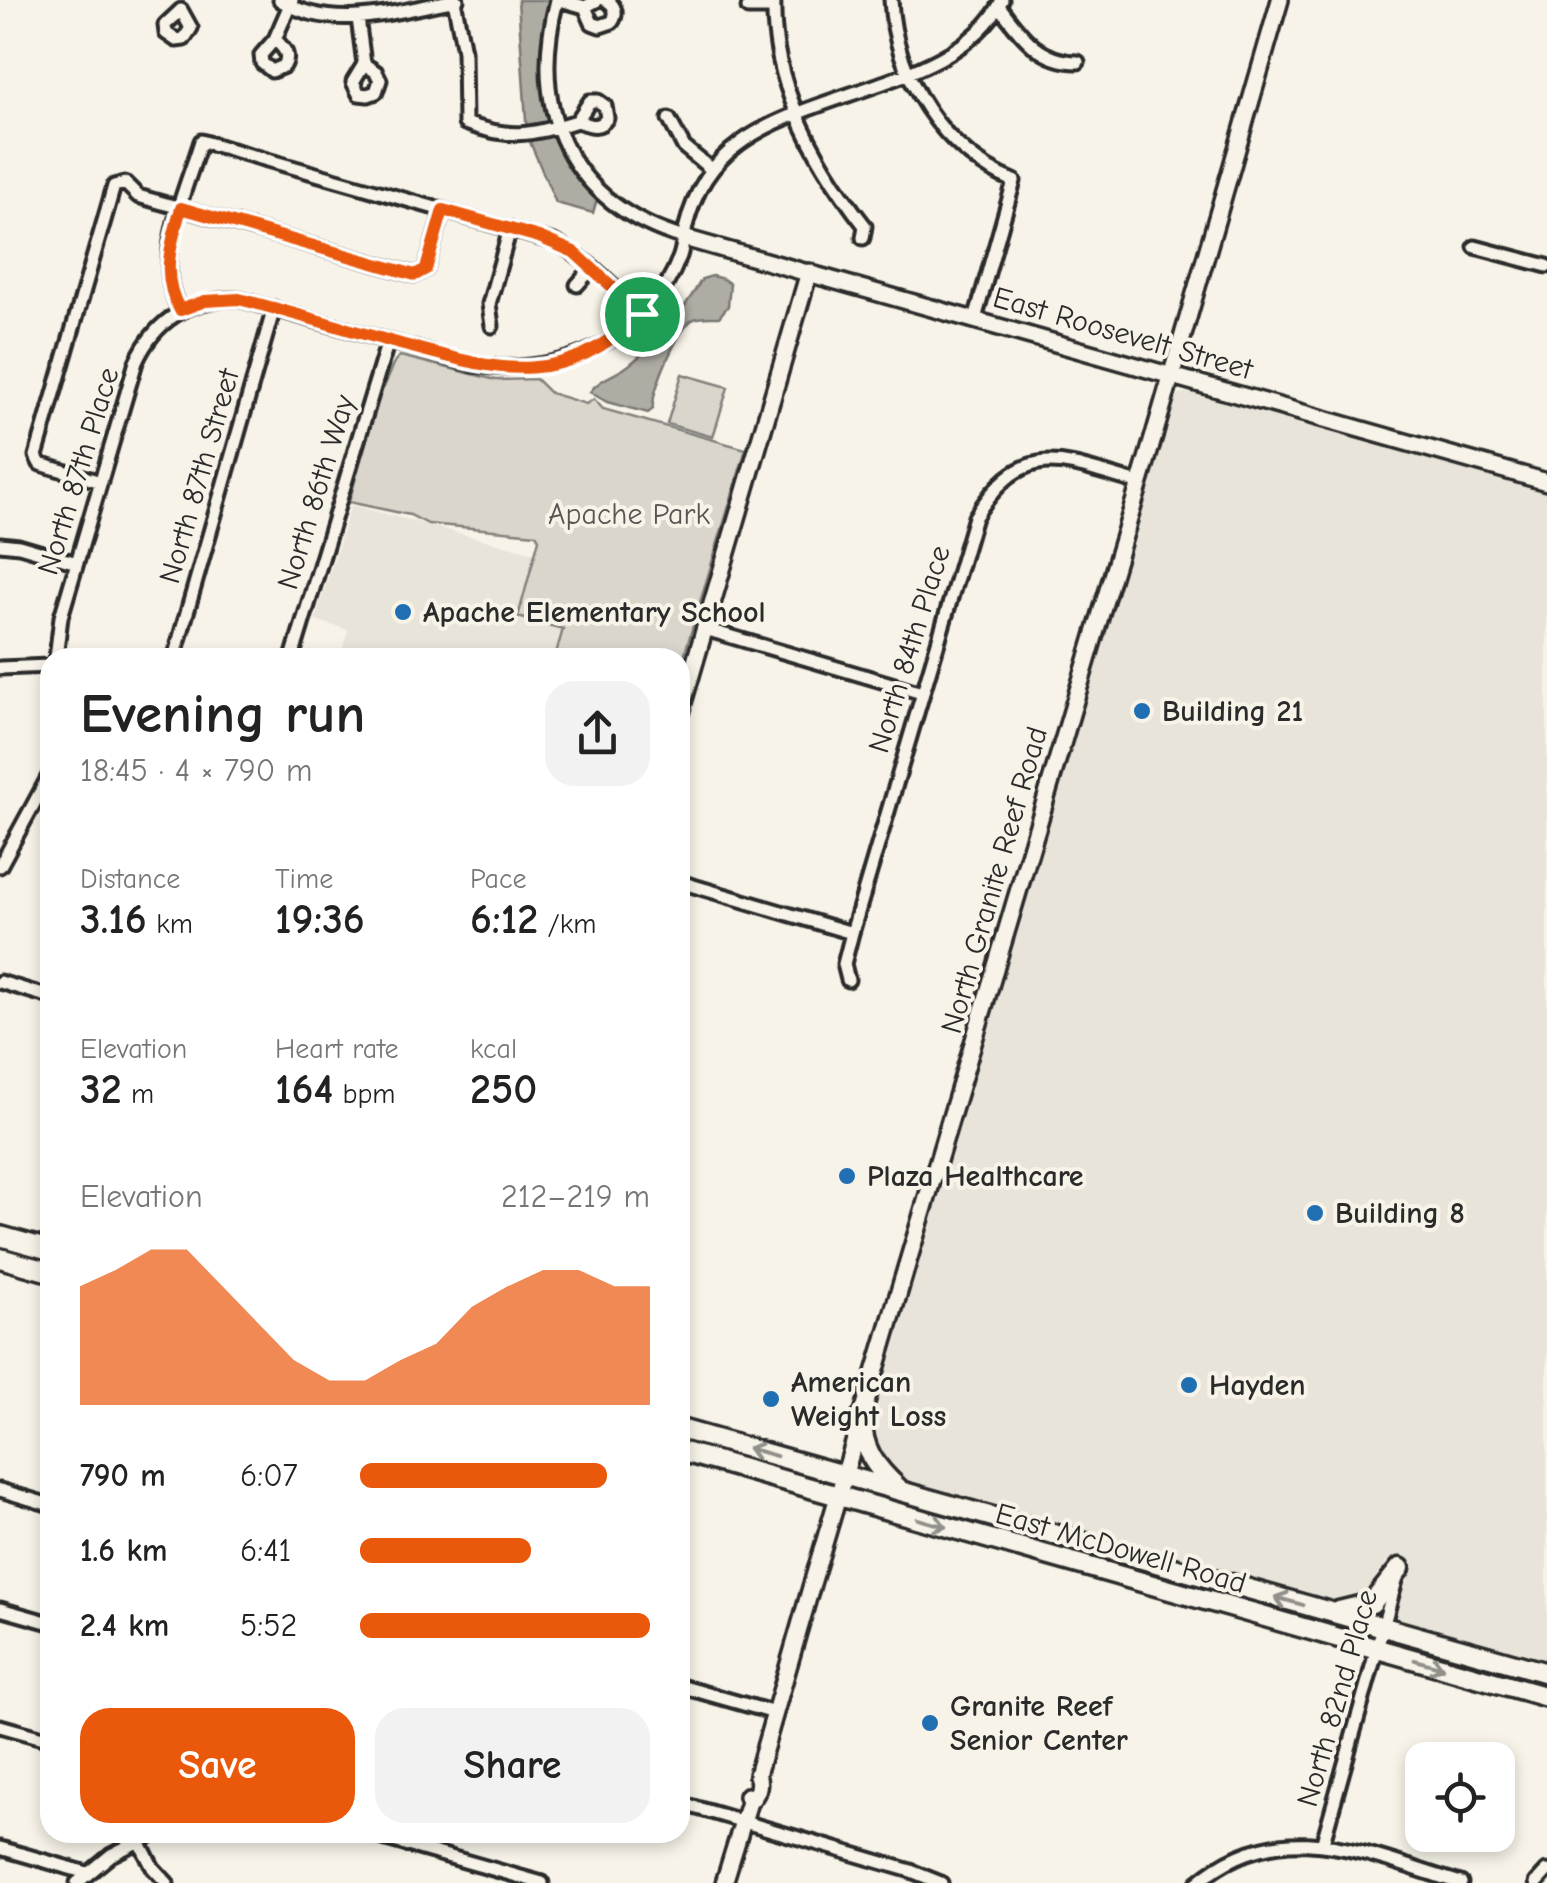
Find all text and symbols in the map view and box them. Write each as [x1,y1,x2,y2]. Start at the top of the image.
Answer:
pin [600,272,685,357]
street label: East Roosevelt Street [989,280,1258,388]
icon: arrive [615,287,670,342]
street label: North 87th Place [30,363,127,579]
street label: North 87th Street [152,363,247,587]
street label: North 86th Way [270,390,363,594]
park label: Apache Park [548,497,710,532]
street label: North 84th Place [861,541,958,757]
place label: Apache Elementary School [423,595,766,630]
marker: Apache Elementary School [392,601,414,623]
button: share [545,681,650,786]
text: Evening run [80,682,365,746]
place label: Building 21 [1162,694,1303,729]
marker: Building 21 [1131,700,1153,722]
street label: North Granite Reef Road [934,723,1055,1038]
text: 18:45 · 4 × 790 m [80,752,312,789]
text: Distance [80,863,180,895]
text: Time [275,863,333,895]
text: Pace [470,863,526,895]
text: 3.16 [80,895,147,944]
text: 19:36 [275,895,365,944]
text: 6:12 [470,895,538,944]
text: km [147,908,193,940]
text: /km [538,908,596,940]
text: Elevation [80,1033,187,1065]
text: Heart rate [275,1033,398,1065]
text: kcal [470,1033,517,1065]
text: 32 [80,1065,122,1114]
text: 164 [275,1065,333,1114]
text: 250 [470,1065,537,1114]
text: m [122,1078,154,1110]
text: bpm [333,1078,396,1110]
place label: Plaza Healthcare [867,1159,1084,1194]
marker: Plaza Healthcare [836,1165,858,1187]
text: Elevation [80,1178,203,1215]
text: 212–219 m [501,1178,650,1215]
place label: Building 8 [1335,1196,1465,1231]
marker: Building 8 [1304,1202,1326,1224]
place label: American Weight Loss [791,1365,946,1434]
place label: Hayden [1209,1368,1306,1403]
marker: Hayden [1178,1374,1200,1396]
marker: American Weight Loss [760,1388,782,1410]
one-way arrow [747,1442,778,1461]
text: 790 m [80,1457,166,1494]
text: 6:07 [240,1457,298,1494]
street label: East McDowell Road [991,1496,1250,1601]
one-way arrow [916,1514,947,1533]
text: 1.6 km [80,1532,168,1569]
text: 6:41 [240,1532,291,1569]
street label: North 82nd Place [1290,1586,1385,1811]
one-way arrow [1274,1590,1305,1609]
text: 2.4 km [80,1607,169,1644]
text: 5:52 [240,1607,297,1644]
one-way arrow [1413,1656,1444,1674]
place label: Granite Reef Senior Center [950,1689,1128,1758]
button: Save [80,1708,355,1823]
button: Share [375,1708,650,1823]
marker: Granite Reef Senior Center [919,1712,941,1734]
map controls [1405,1742,1515,1852]
button: locate [1405,1742,1515,1852]

